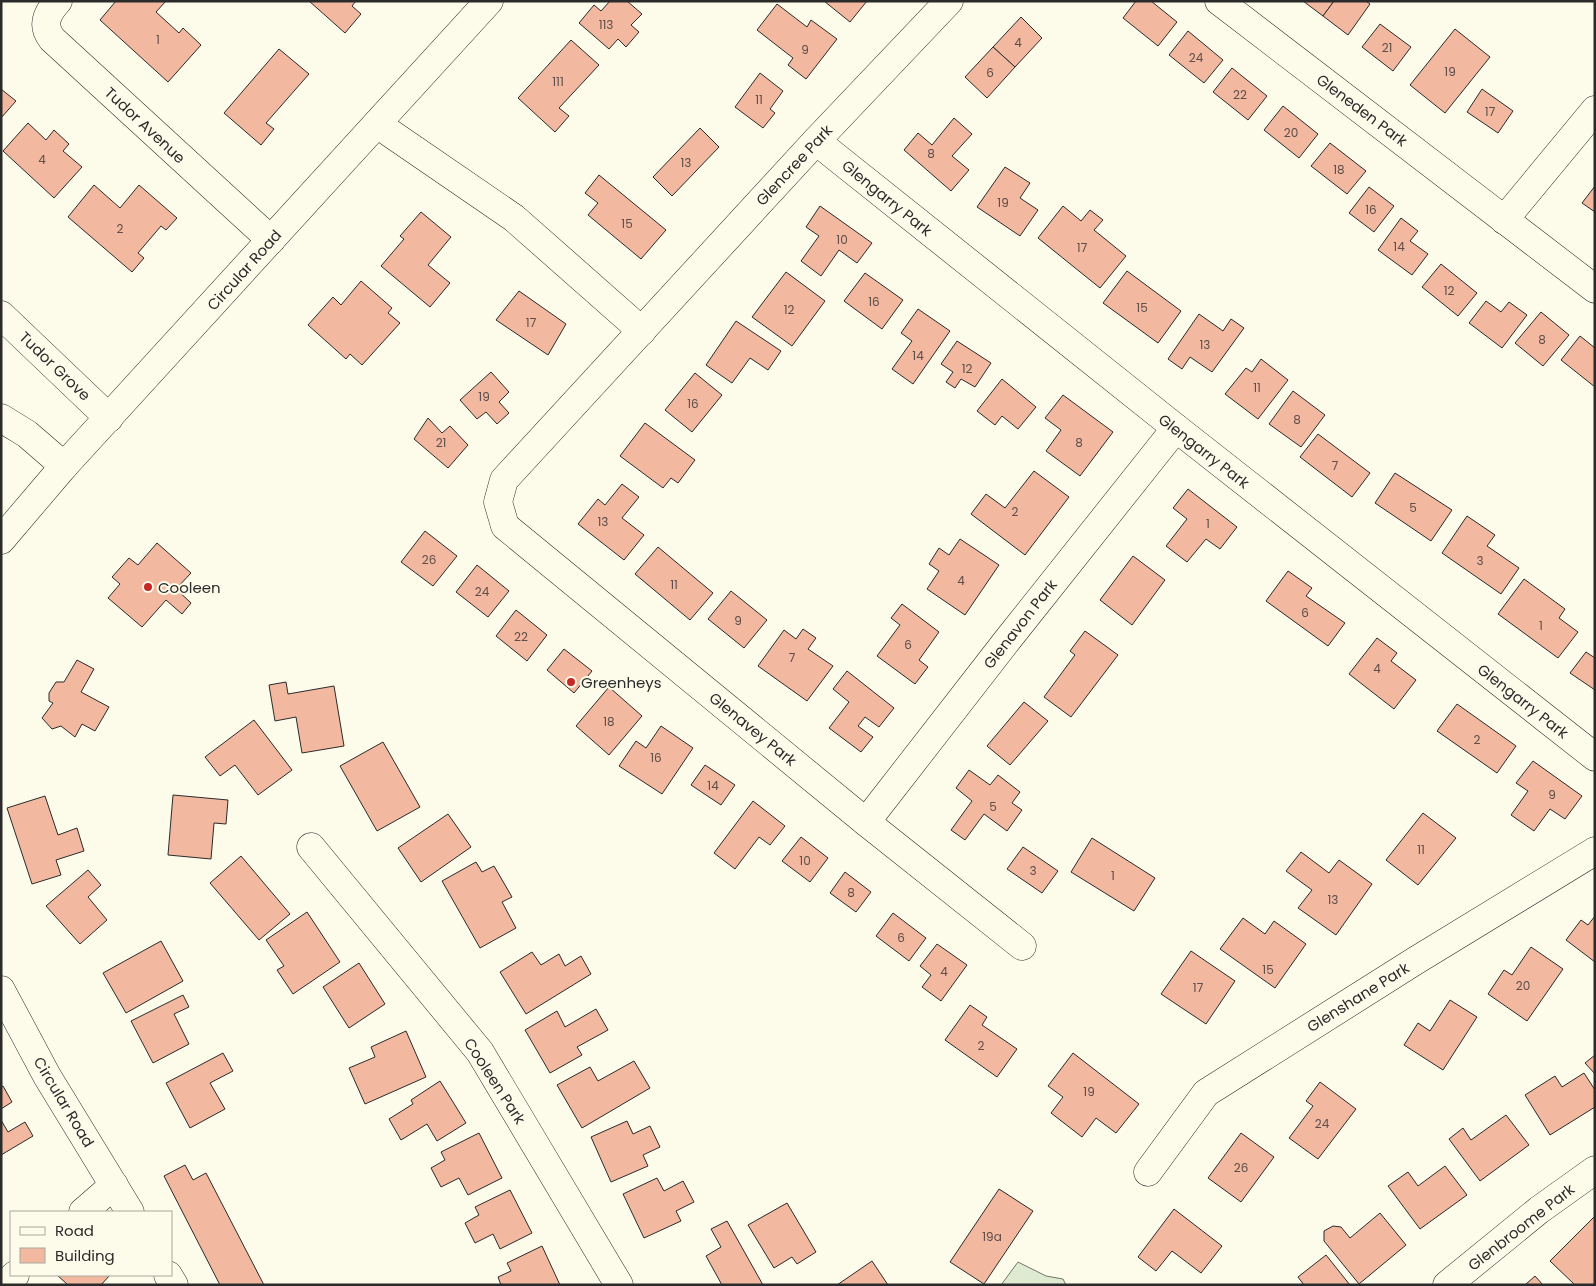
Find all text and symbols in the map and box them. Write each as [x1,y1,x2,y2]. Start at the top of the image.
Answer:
house number: 113 [599,16,613,33]
house number: 1 [156,31,160,48]
house number: 4 [1014,34,1022,51]
house number: 21 [1382,39,1392,56]
house number: 9 [801,41,809,58]
house number: 24 [1189,49,1204,66]
house number: 19 [1444,63,1456,80]
house number: 6 [986,64,994,81]
street label: Gleneden Park [1312,69,1412,151]
house number: 111 [552,73,564,90]
street label: Tudor Avenue [100,82,190,168]
house number: 22 [1233,86,1247,103]
house number: 11 [755,91,763,108]
house number: 17 [1485,103,1496,120]
street label: Glencree Park [751,120,837,210]
house number: 20 [1284,124,1298,141]
house number: 8 [927,145,935,162]
house number: 4 [38,151,46,168]
house number: 13 [681,154,691,171]
street label: Glengarry Park [838,155,937,241]
house number: 18 [1333,161,1345,178]
house number: 19 [997,194,1009,211]
house number: 16 [1365,201,1377,218]
house number: 15 [621,215,633,232]
house number: 2 [117,220,124,237]
street label: Circular Road [202,225,286,315]
house number: 10 [836,231,848,248]
house number: 14 [1393,238,1405,255]
house number: 17 [1077,239,1088,256]
house number: 12 [1444,282,1454,299]
house number: 16 [868,293,880,310]
house number: 15 [1136,299,1148,316]
house number: 12 [784,301,794,318]
house number: 17 [526,314,537,331]
street label: Tudor Grove [15,327,95,405]
house number: 8 [1538,331,1546,348]
house number: 13 [1200,336,1210,353]
house number: 14 [912,347,924,364]
house number: 12 [962,360,972,377]
house number: 11 [1253,379,1261,396]
house number: 19 [478,388,490,405]
house number: 16 [687,395,699,412]
street label: Glengarry Park [1154,409,1254,493]
house number: 8 [1293,411,1301,428]
house number: 21 [436,434,446,451]
house number: 8 [1075,434,1083,451]
house number: 7 [1332,457,1339,474]
house number: 5 [1409,499,1417,516]
house number: 2 [1012,503,1019,520]
house number: 13 [598,513,608,530]
house number: 1 [1206,515,1210,532]
house number: 26 [422,551,436,568]
house number: 3 [1476,552,1484,569]
house number: 4 [957,572,965,589]
street label: Glenavon Park [978,575,1062,673]
house number: 11 [670,576,678,593]
place label: Cooleen [158,577,221,598]
marker: Cooleen [142,581,154,593]
house number: 24 [475,583,490,600]
house number: 6 [1301,604,1309,621]
house number: 9 [734,612,742,629]
house number: 1 [1539,617,1543,634]
house number: 22 [514,628,528,645]
house number: 6 [904,636,912,653]
house number: 7 [789,649,796,666]
street label: Glengarry Park [1473,659,1573,743]
house number: 4 [1373,660,1381,677]
place label: Greenheys [581,672,662,693]
marker: Greenheys [565,676,577,688]
street label: Glenavey Park [705,687,801,771]
house number: 18 [603,713,615,730]
house number: 2 [1474,731,1481,748]
house number: 16 [650,749,662,766]
house number: 14 [707,777,719,794]
house number: 9 [1548,786,1556,803]
house number: 5 [989,798,997,815]
house number: 11 [1417,841,1425,858]
house number: 10 [799,852,811,869]
house number: 3 [1029,862,1037,879]
house number: 1 [1111,867,1115,884]
house number: 8 [847,884,855,901]
house number: 13 [1328,891,1338,908]
house number: 6 [897,929,905,946]
street label: Glenshane Park [1303,957,1413,1037]
house number: 15 [1262,961,1274,978]
house number: 4 [940,963,948,980]
house number: 20 [1516,977,1530,994]
house number: 17 [1193,979,1204,996]
street label: Cooleen Park [459,1034,531,1128]
house number: 2 [978,1037,985,1054]
street label: Circular Road [29,1053,99,1151]
house number: 19 [1083,1083,1095,1100]
house number: 24 [1315,1115,1330,1132]
house number: 26 [1234,1159,1248,1176]
street label: Glenbroome Park [1463,1179,1579,1275]
legend [10,1211,172,1276]
text: Road [55,1220,94,1241]
house number: 19a [982,1228,1002,1245]
text: Building [55,1245,115,1266]

